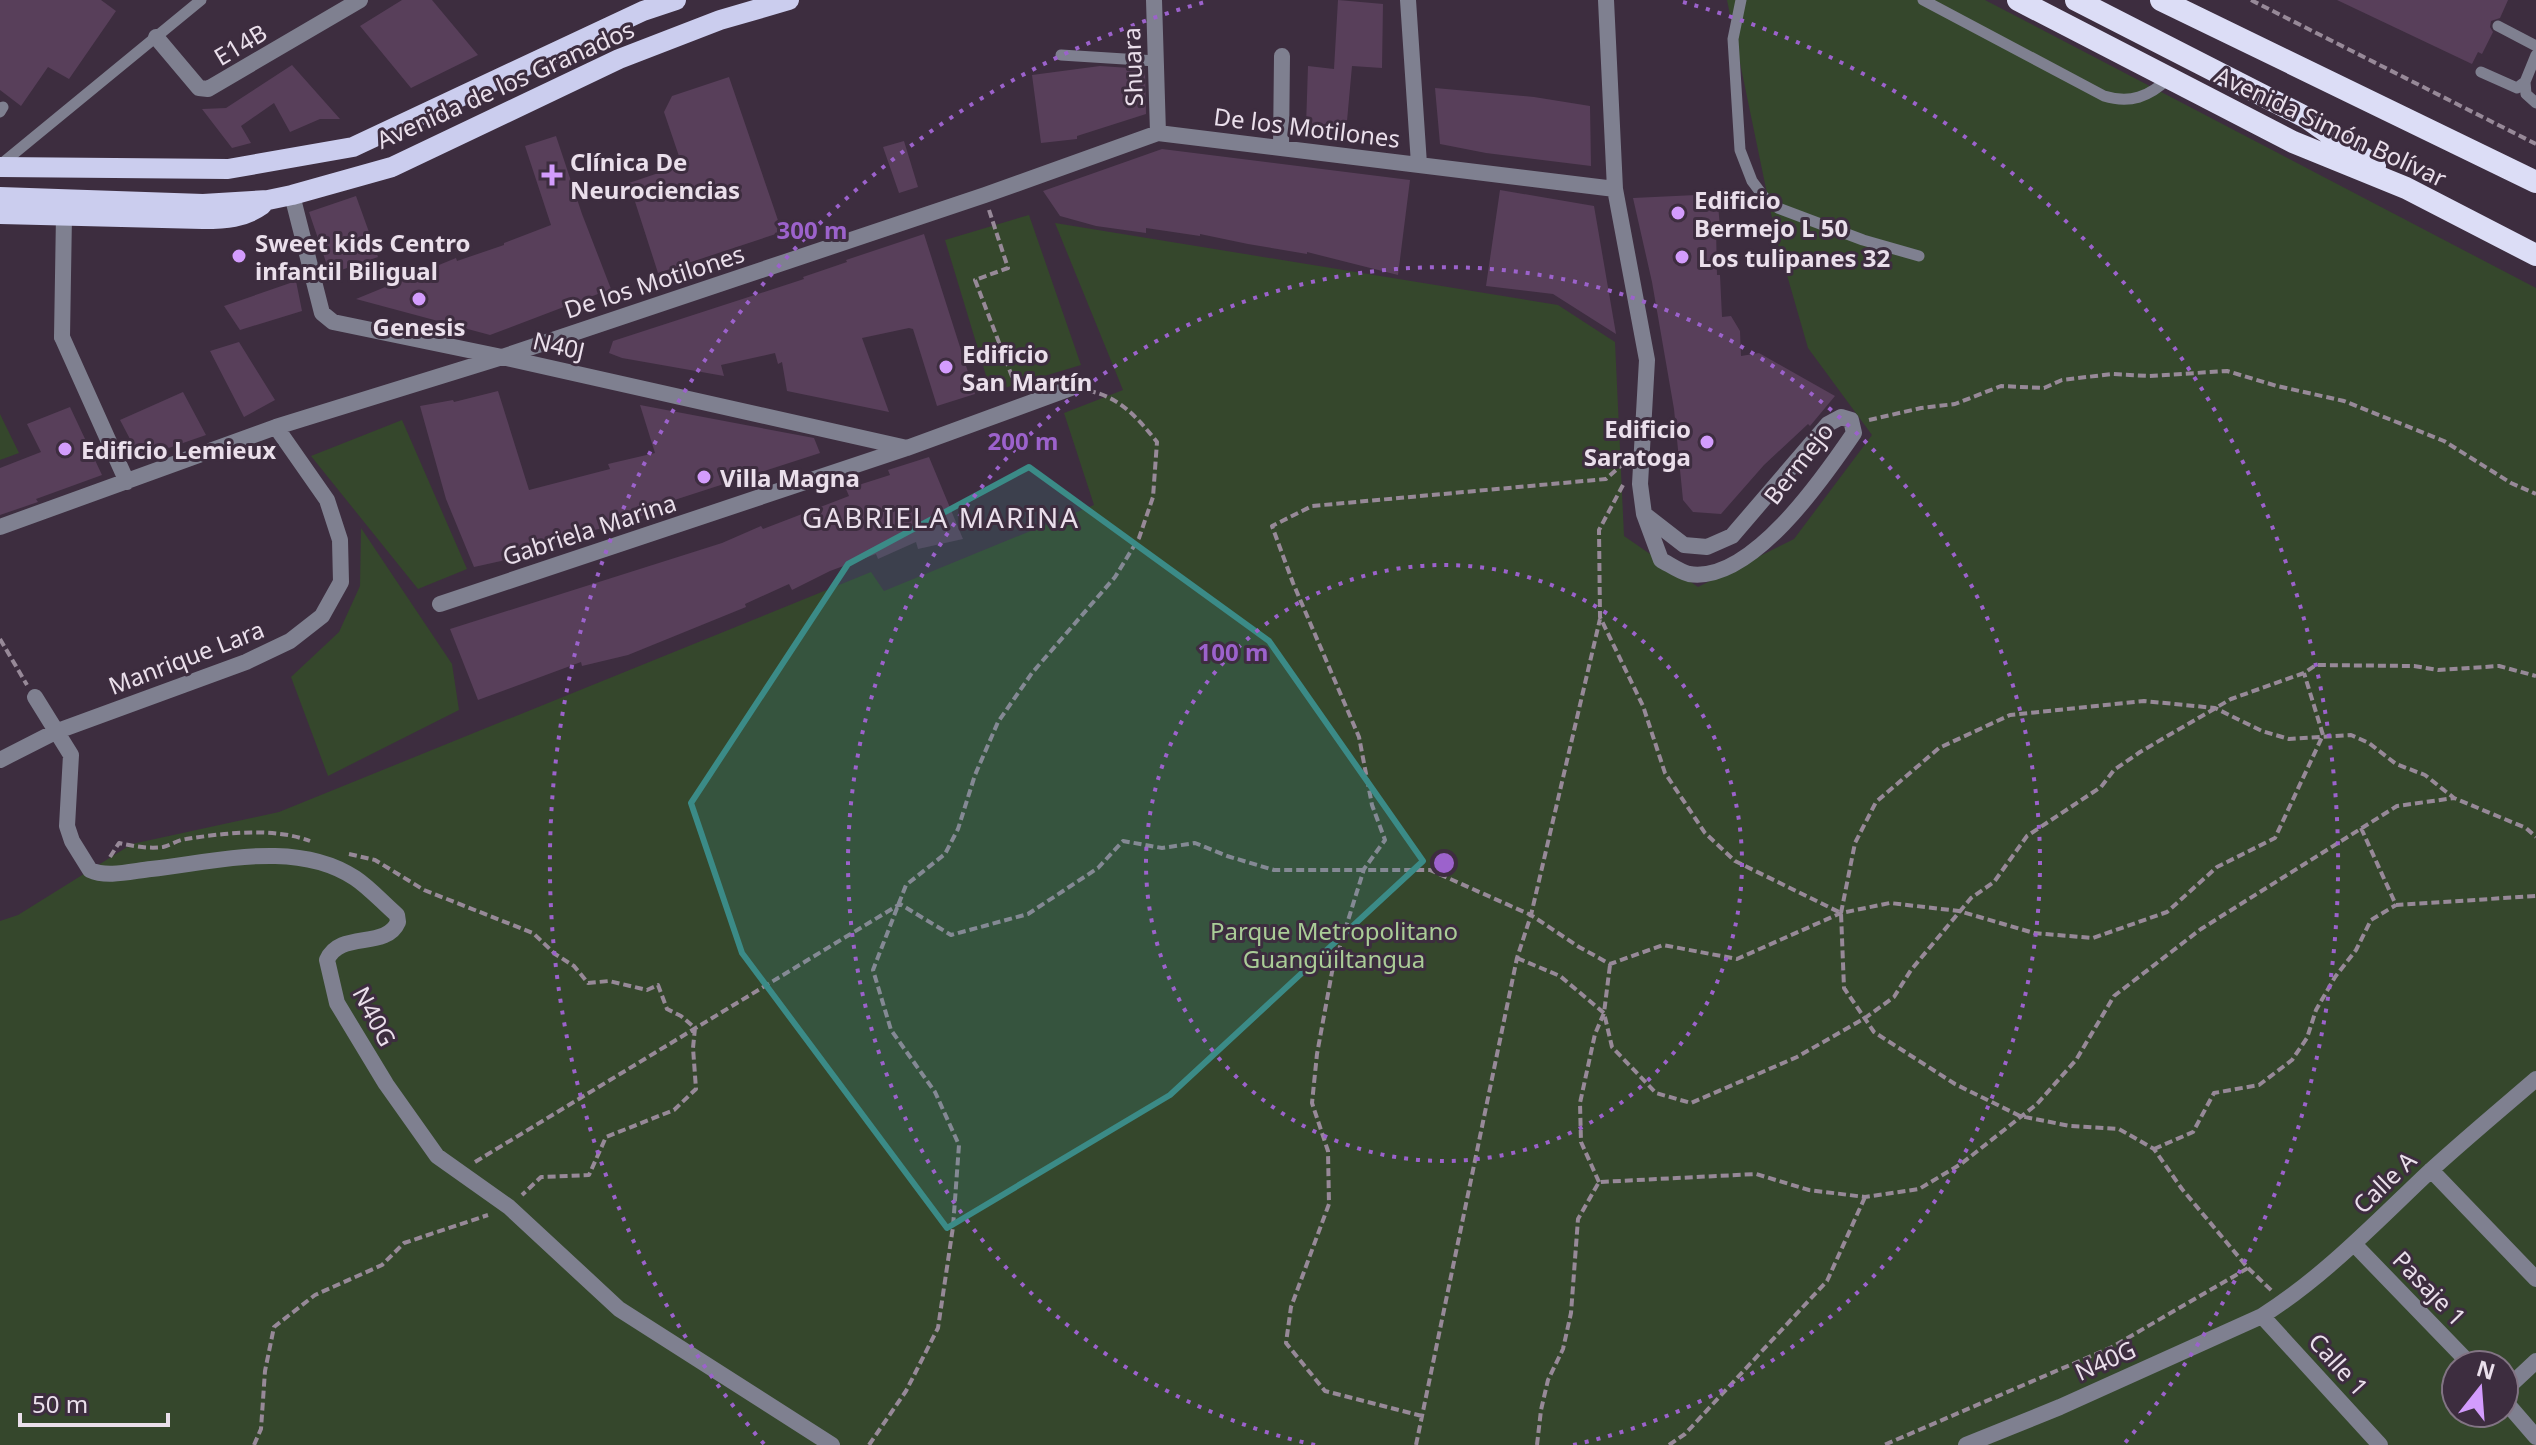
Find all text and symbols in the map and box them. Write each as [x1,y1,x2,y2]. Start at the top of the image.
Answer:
street label: Avenida de los Granados [371,12,639,156]
street label: E14B [207,15,273,73]
street label: Shuara [1114,27,1150,107]
street label: Avenida Simón Bolívar [2210,58,2452,194]
street label: De los Motilones [1212,99,1402,155]
place label: Clínica De Neurociencias [570,145,740,206]
marker: Clínica De Neurociencias [541,164,563,186]
place label: Edificio Bermejo L 50 [1694,183,1848,244]
marker: Edificio Bermejo L 50 [1669,204,1687,222]
text: 300 m [777,213,847,246]
place label: Sweet kids Centro infantil Biligual [255,226,471,287]
street label: De los Motilones [560,236,748,326]
place label: Los tulipanes 32 [1698,241,1890,274]
marker: Sweet kids Centro infantil Biligual [230,247,248,265]
marker: Los tulipanes 32 [1673,248,1691,266]
marker: Genesis [410,290,428,308]
place label: Genesis [373,310,465,343]
street label: N40J [530,323,588,367]
place label: Edificio San Martín [962,337,1092,398]
marker: Edificio San Martín [937,358,955,376]
place label: Edificio Saratoga [1584,412,1691,473]
street label: Bermejo [1756,415,1840,511]
text: 200 m [988,424,1058,457]
place label: Edificio Lemieux [81,433,276,466]
marker: Edificio Saratoga [1698,433,1716,451]
marker: Edificio Lemieux [56,440,74,458]
place label: Villa Magna [720,461,860,494]
marker: Villa Magna [695,468,713,486]
street label: Gabriela Marina [498,485,680,573]
district label: GABRIELA MARINA [802,498,1080,536]
street label: Manrique Lara [103,612,269,702]
text: 100 m [1198,635,1268,668]
centre of rings [1430,849,1458,877]
park label: Parque Metropolitano Guangüiltangua [1210,914,1458,975]
street label: N40G [346,980,404,1052]
street label: Calle A [2345,1143,2423,1220]
street label: Pasaje 1 [2386,1243,2474,1333]
street label: Calle 1 [2302,1325,2376,1403]
street label: N40G [2069,1332,2141,1388]
north arrow [2440,1349,2520,1429]
text: N [2473,1352,2499,1386]
scale bar [20,1377,168,1427]
text: 50 m [32,1387,88,1420]

